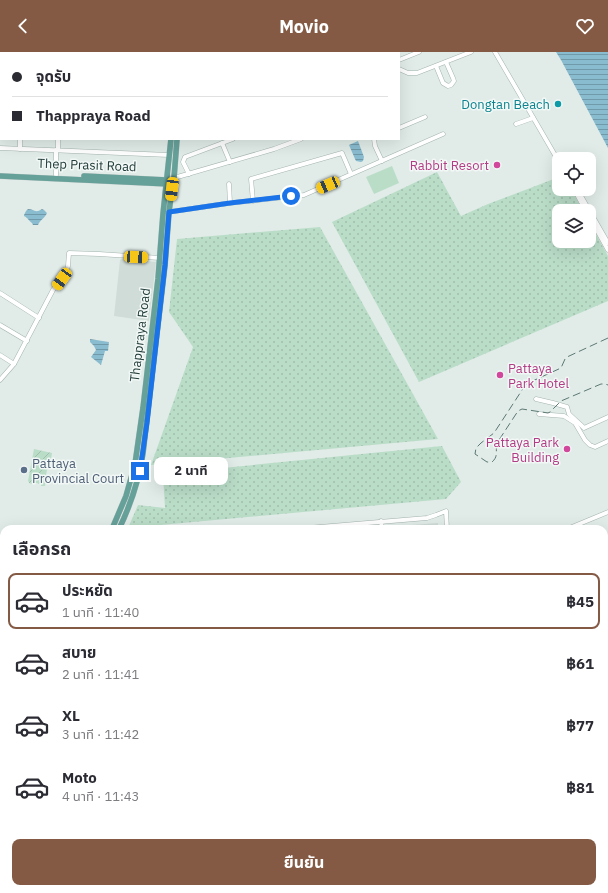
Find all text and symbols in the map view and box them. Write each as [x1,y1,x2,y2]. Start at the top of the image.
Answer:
icon: back [12,15,34,37]
text: Movio [279,15,329,38]
icon: heart [574,15,596,37]
text: จุดรับ [36,67,71,86]
place label: Dongtan Beach [461,96,550,113]
marker: Dongtan Beach [553,99,563,109]
text: Thappraya Road [36,106,151,125]
map controls [552,152,596,248]
button: locate [552,152,596,196]
street label: Thep Prasit Road [37,155,137,175]
place label: Rabbit Resort [410,157,489,174]
marker: Rabbit Resort [492,160,502,170]
car [315,175,341,195]
car [165,176,179,202]
route start [282,187,300,205]
button: layers [552,204,596,248]
car [124,250,148,264]
car [50,266,74,292]
street label: Thappraya Road [126,287,154,383]
place label: Pattaya Park Hotel [508,360,569,392]
marker: Pattaya Park Hotel [495,370,505,380]
place label: Pattaya Park Building [486,434,559,466]
marker: Pattaya Park Building [562,444,572,454]
place label: Pattaya Provincial Court [32,455,124,487]
callout: 2 นาที [154,457,228,485]
route end [131,462,149,480]
text: 2 นาที [174,462,208,479]
marker: Pattaya Provincial Court [19,465,29,475]
text: เลือกรถ [12,537,71,560]
text: ประหยัด [62,581,113,600]
icon: car [14,583,50,619]
text: ฿45 [566,592,594,611]
text: 1 นาที · 11:40 [62,604,139,621]
text: สบาย [62,643,96,662]
icon: car [14,645,50,681]
text: ฿61 [566,654,594,673]
text: 2 นาที · 11:41 [62,666,139,683]
text: XL [62,706,80,725]
icon: car [14,707,50,743]
text: ฿77 [566,716,594,735]
text: 3 นาที · 11:42 [62,726,139,743]
text: Moto [62,768,97,787]
icon: car [14,769,50,805]
text: ฿81 [566,778,594,797]
text: 4 นาที · 11:43 [62,788,139,805]
button: ยืนยัน [12,839,596,885]

